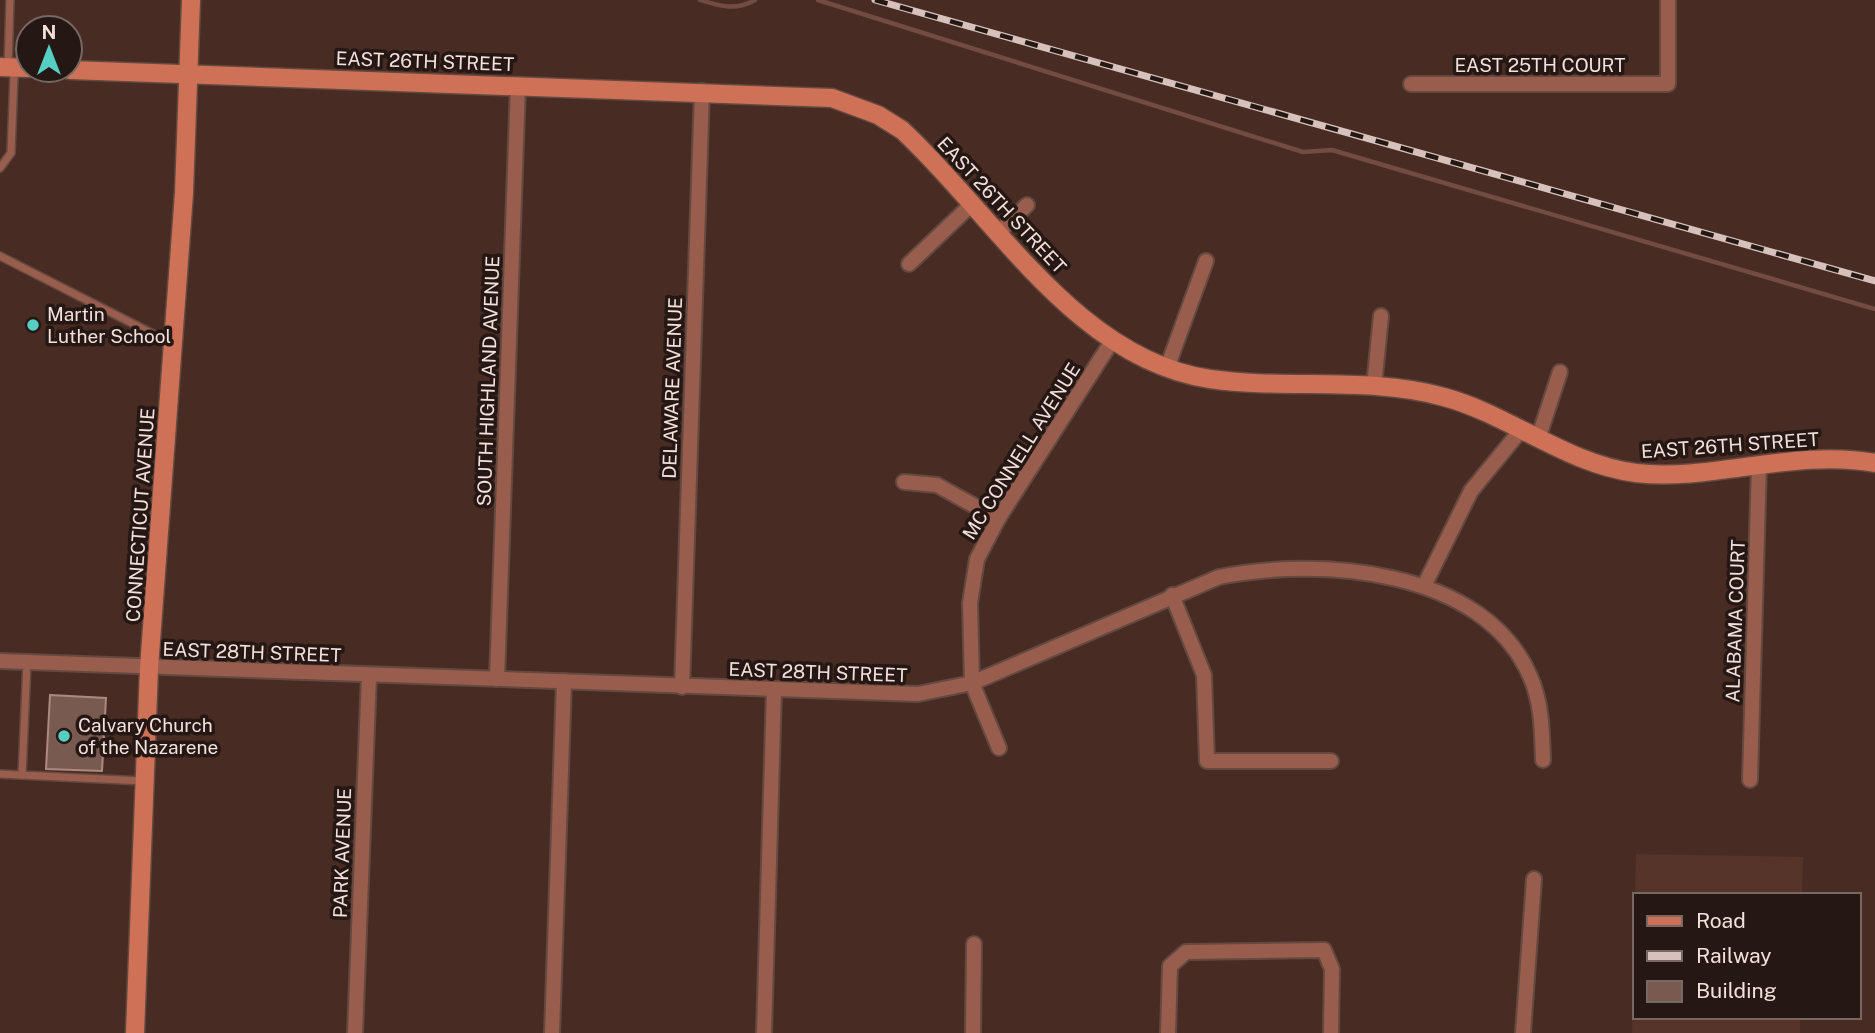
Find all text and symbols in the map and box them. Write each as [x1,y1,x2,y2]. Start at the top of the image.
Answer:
north arrow [14,14,84,84]
text: N [42,21,56,43]
street label: EAST 26TH STREET [335,47,515,75]
street label: EAST 25TH COURT [1454,54,1626,76]
street label: EAST 26TH STREET [933,132,1071,278]
street label: SOUTH HIGHLAND AVENUE [473,255,503,507]
street label: DELAWARE AVENUE [658,297,686,479]
place label: Martin Luther School [47,303,171,347]
marker: Martin Luther School [25,317,41,333]
street label: MC CONNELL AVENUE [958,359,1084,543]
street label: CONNECTICUT AVENUE [122,407,158,623]
street label: EAST 26TH STREET [1640,428,1820,462]
street label: ALABAMA COURT [1721,539,1749,703]
street label: EAST 28TH STREET [162,638,342,666]
street label: EAST 28TH STREET [728,658,908,686]
place label: Calvary Church of the Nazarene [78,714,218,758]
marker: Calvary Church of the Nazarene [56,728,72,744]
street label: PARK AVENUE [329,788,355,918]
legend [1633,893,1861,1019]
text: Road [1696,908,1746,933]
text: Railway [1696,943,1772,968]
text: Building [1696,978,1777,1003]

